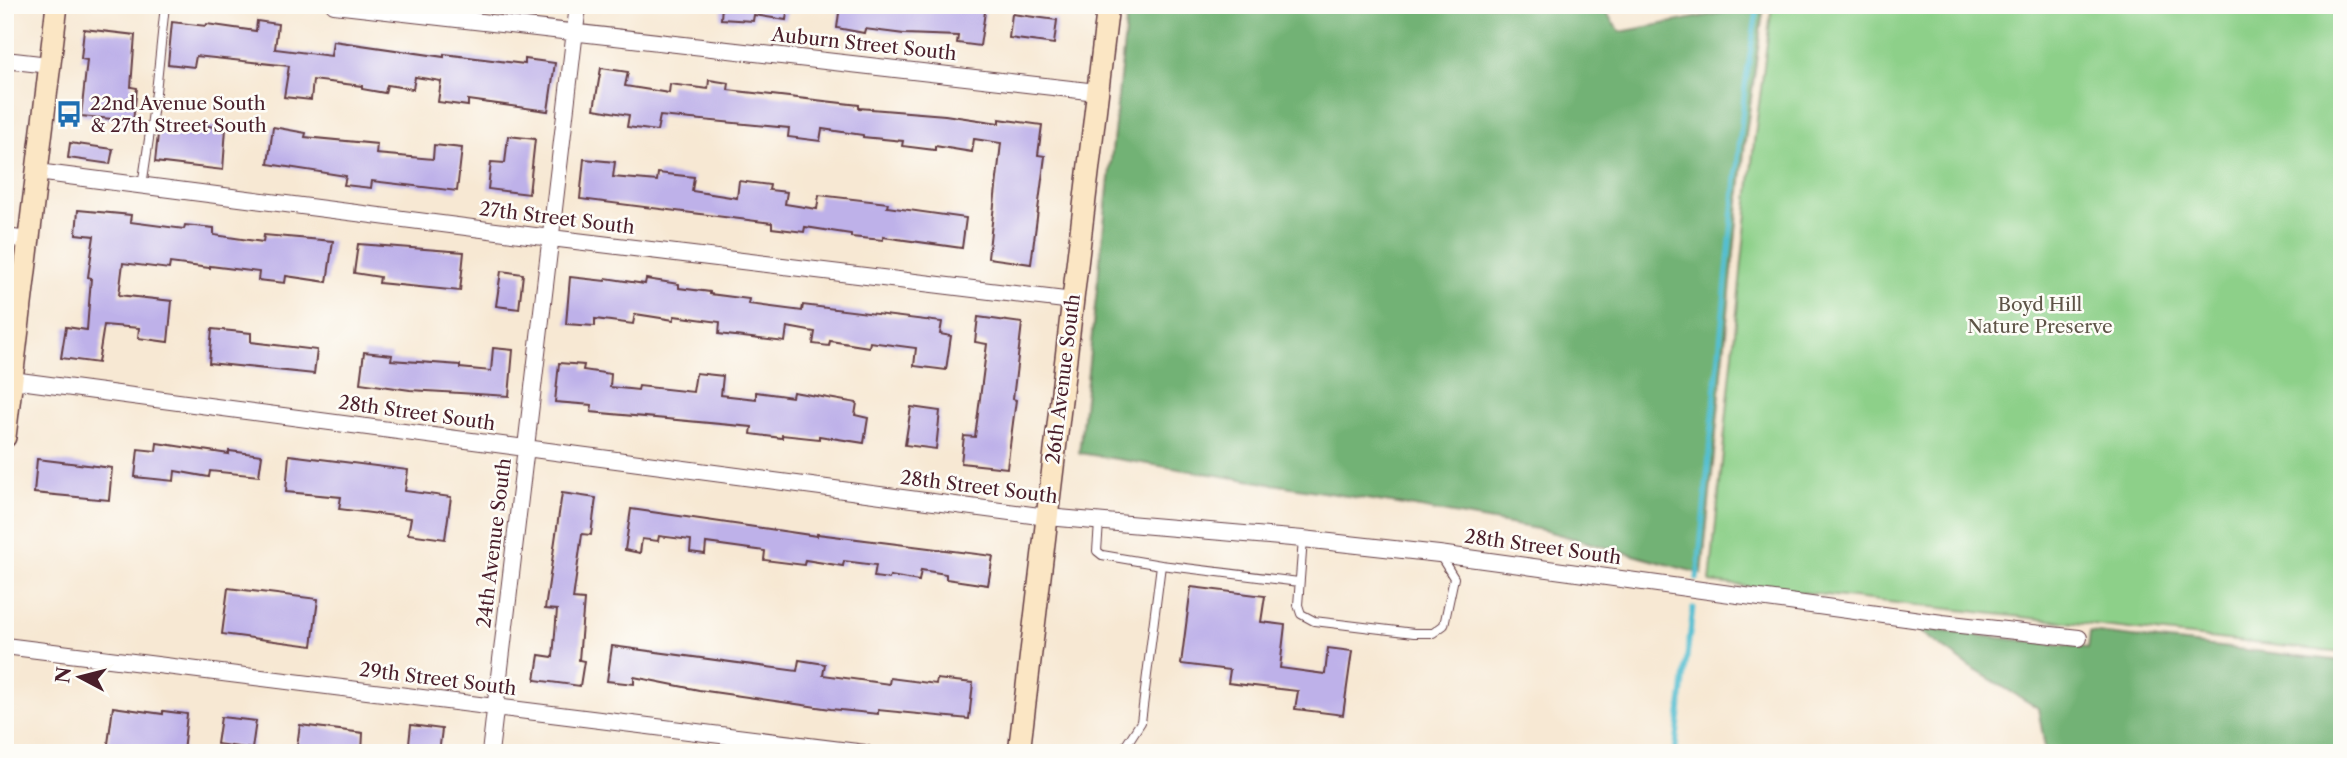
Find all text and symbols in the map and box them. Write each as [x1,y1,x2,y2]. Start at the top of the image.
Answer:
street label: Auburn Street South [769,23,958,65]
place label: 22nd Avenue South & 27th Street South [90,92,267,137]
bus stop icon: 22nd Avenue South & 27th Street South [54,99,84,129]
street label: 27th Street South [478,197,636,239]
street label: 26th Avenue South [1041,293,1085,465]
park label: Boyd Hill Nature Preserve [1967,293,2113,338]
street label: 28th Street South [337,391,497,435]
street label: 24th Avenue South [472,457,516,629]
street label: 28th Street South [899,466,1059,508]
street label: 28th Street South [1463,525,1623,569]
north arrow [46,642,116,712]
street label: 29th Street South [358,658,518,700]
text: N [51,665,76,685]

